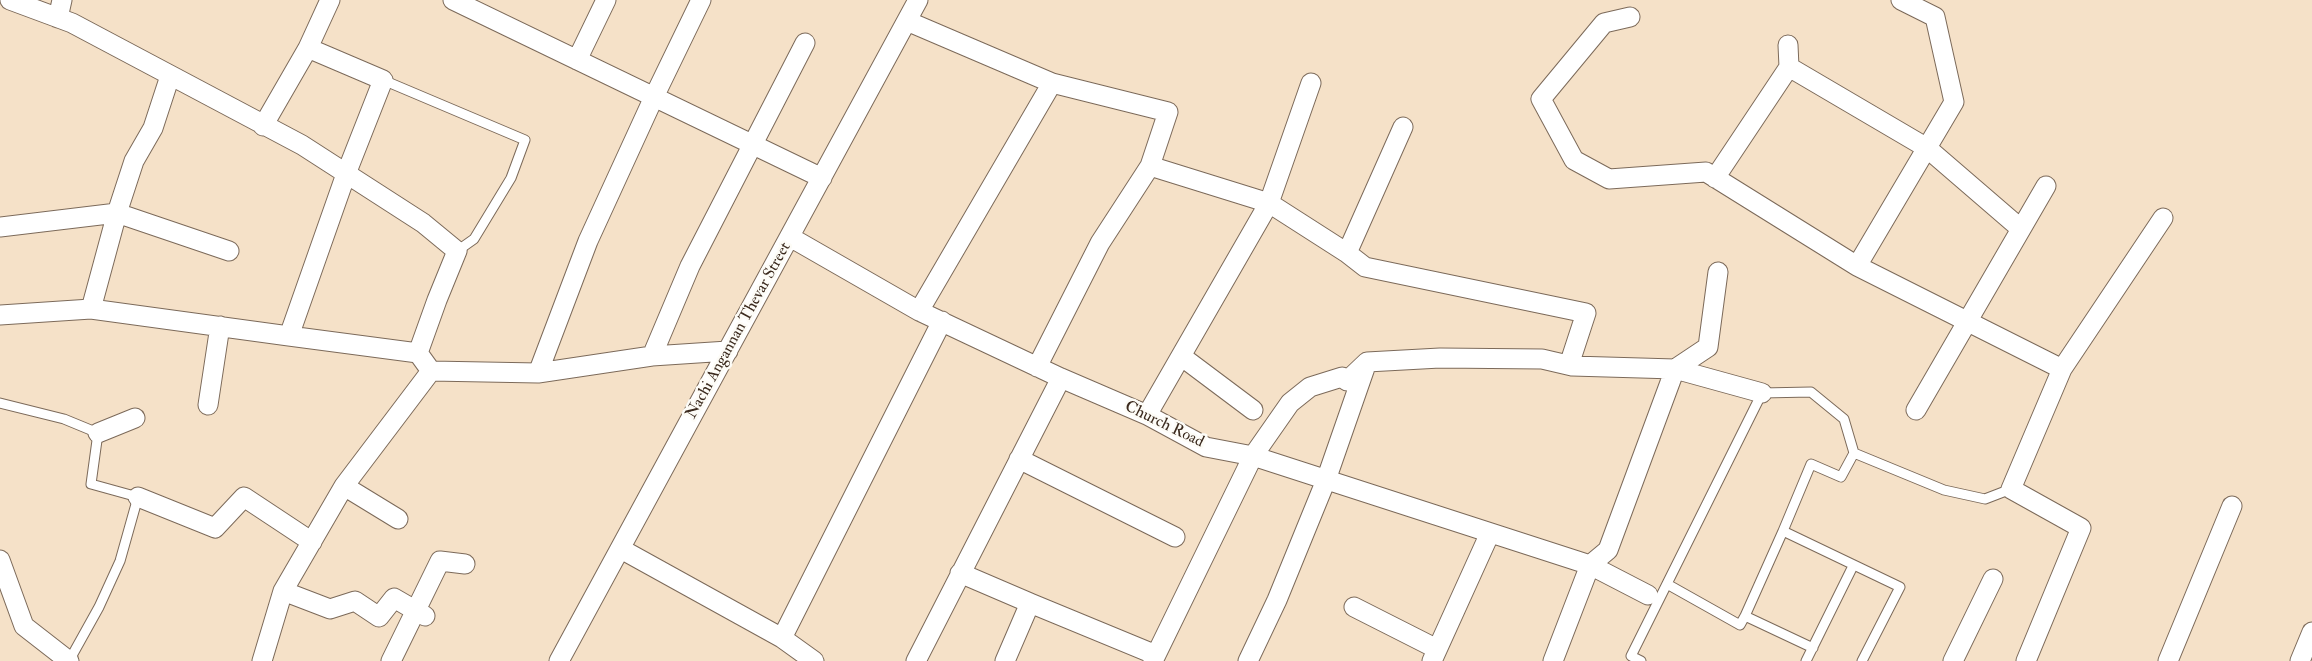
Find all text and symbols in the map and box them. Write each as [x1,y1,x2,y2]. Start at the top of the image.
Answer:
street label: Nachi Angannan Thevar Street [682,239,796,423]
street label: Church Road [1121,398,1207,452]

